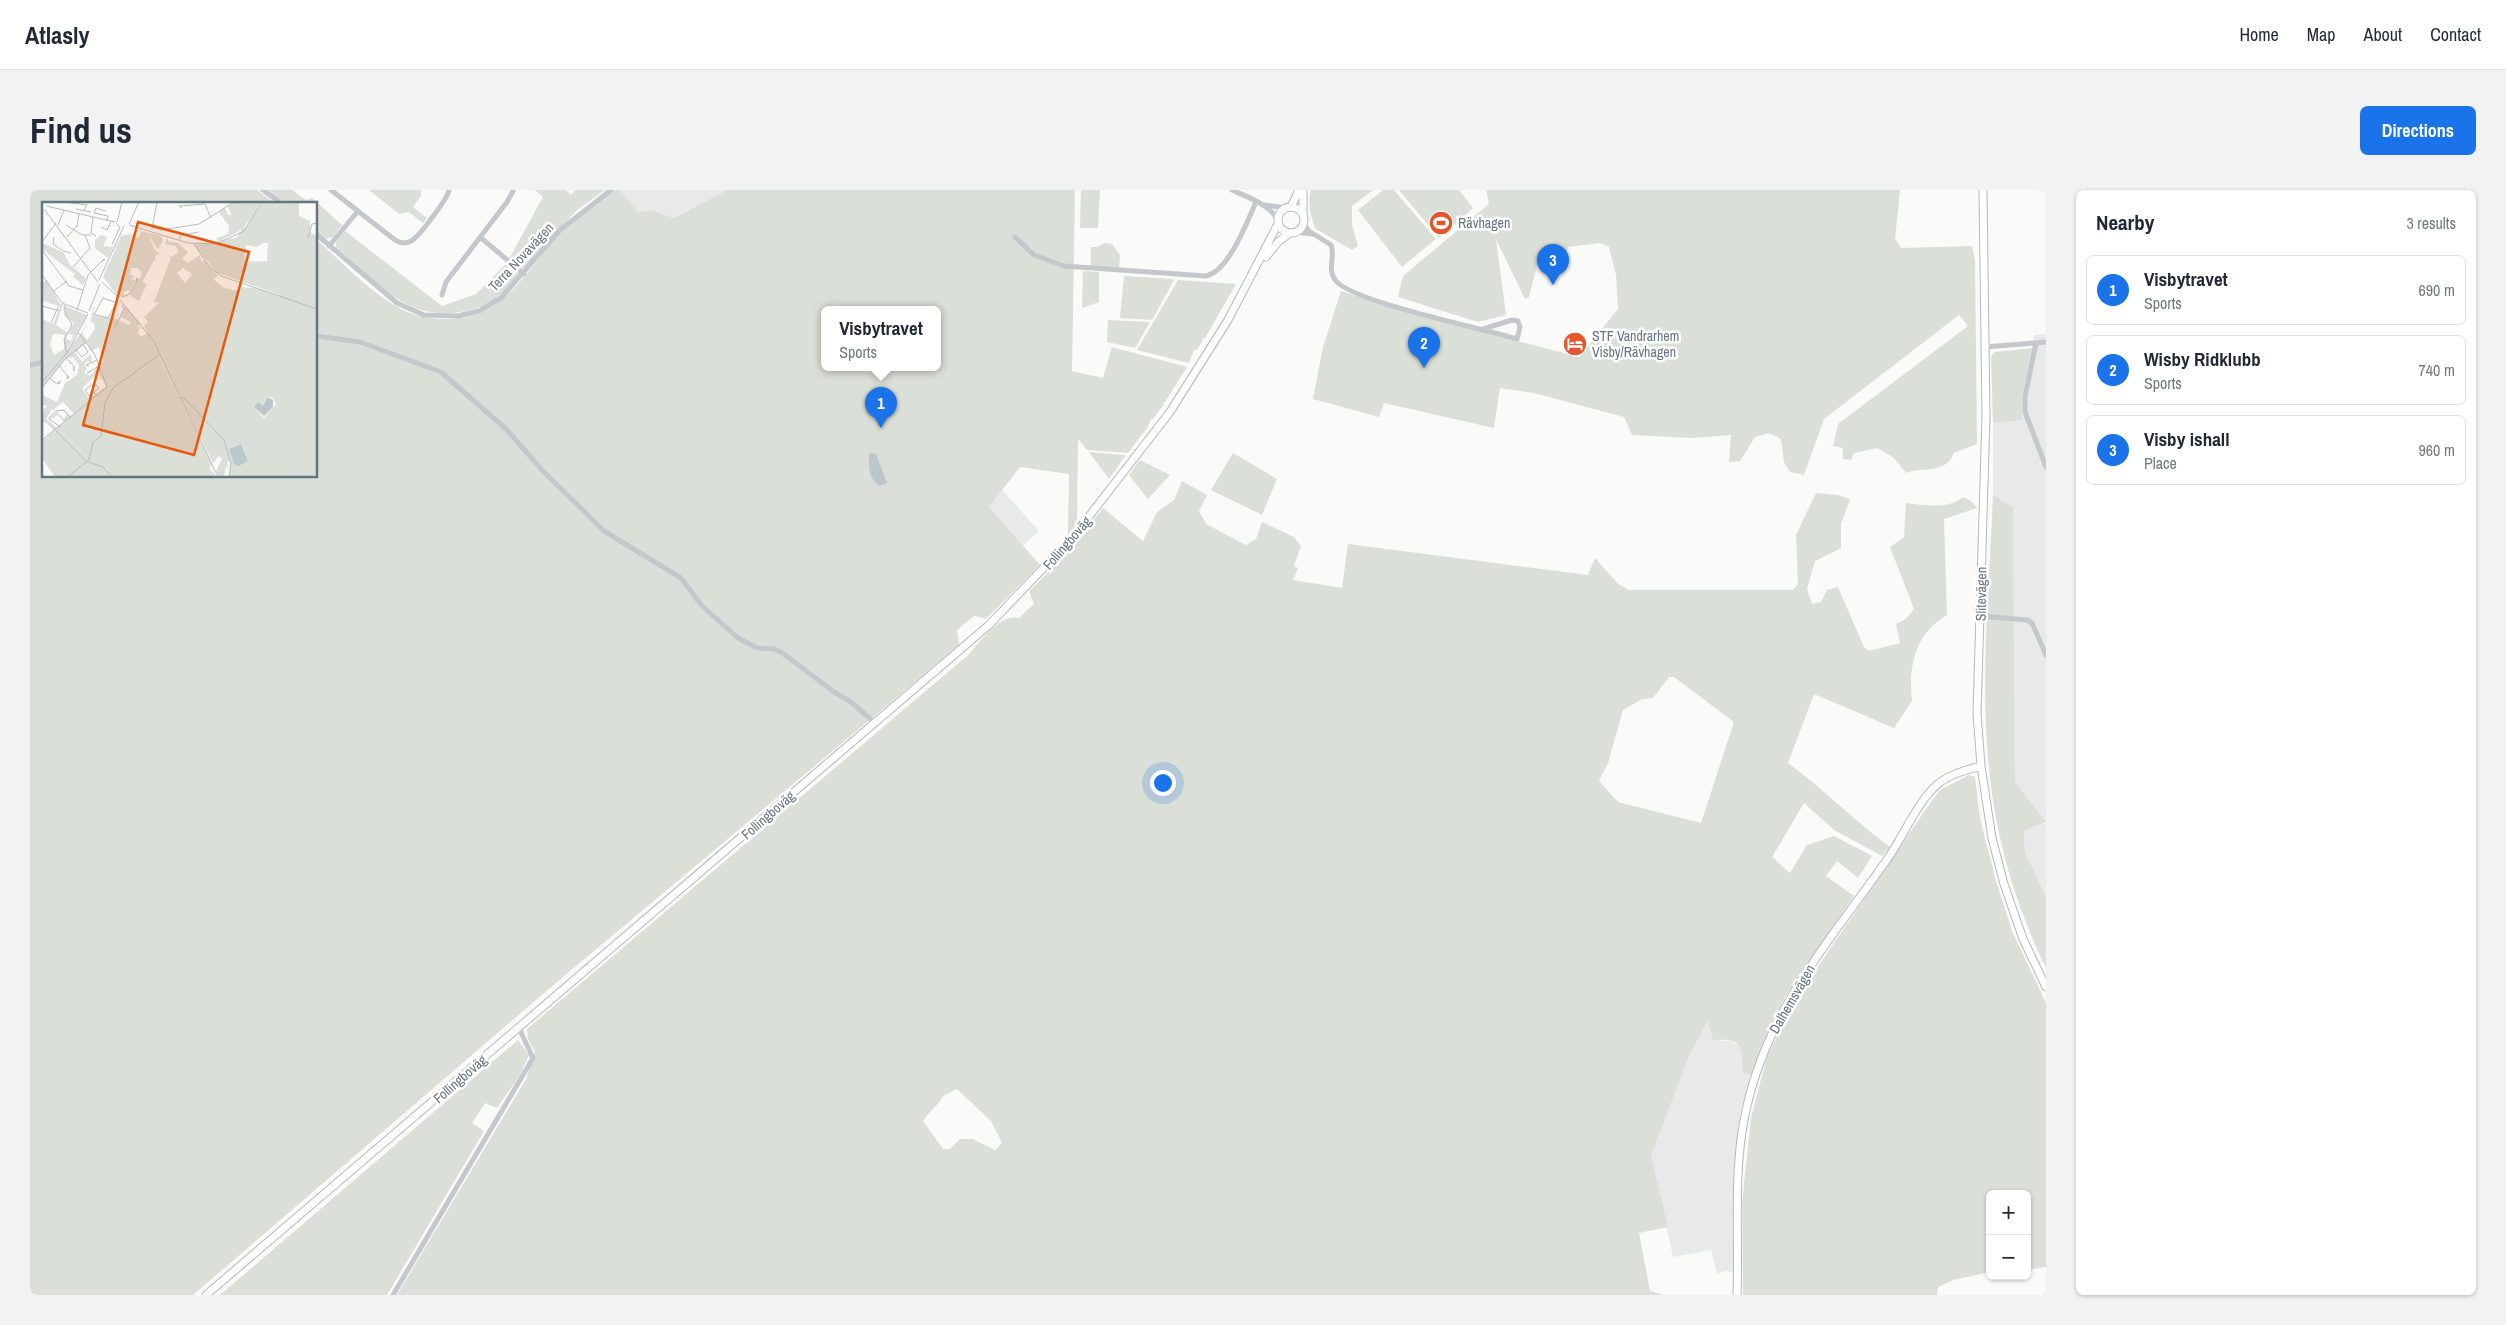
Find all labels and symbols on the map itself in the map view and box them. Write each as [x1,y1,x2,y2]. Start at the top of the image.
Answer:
inset map [42,202,318,478]
sports icon: Rävhagen [1428,210,1454,236]
place label: Rävhagen [1458,214,1510,232]
street label: Terra Novavägen [485,219,557,295]
pin: 3 [1537,244,1569,285]
pin: 2 [1408,327,1440,368]
place label: STF Vandrarhem Visby/Rävhagen [1592,327,1679,361]
hotel icon: STF Vandrarhem Visby/Rävhagen [1562,331,1588,357]
pin: 1 [865,387,897,428]
street label: Follingboväg [1039,512,1096,573]
street label: Slitevägen [1972,567,1990,621]
your location [1150,770,1176,796]
street label: Follingboväg [738,786,799,843]
street label: Dalhemsvägen [1765,961,1819,1037]
street label: Follingboväg [430,1050,491,1107]

